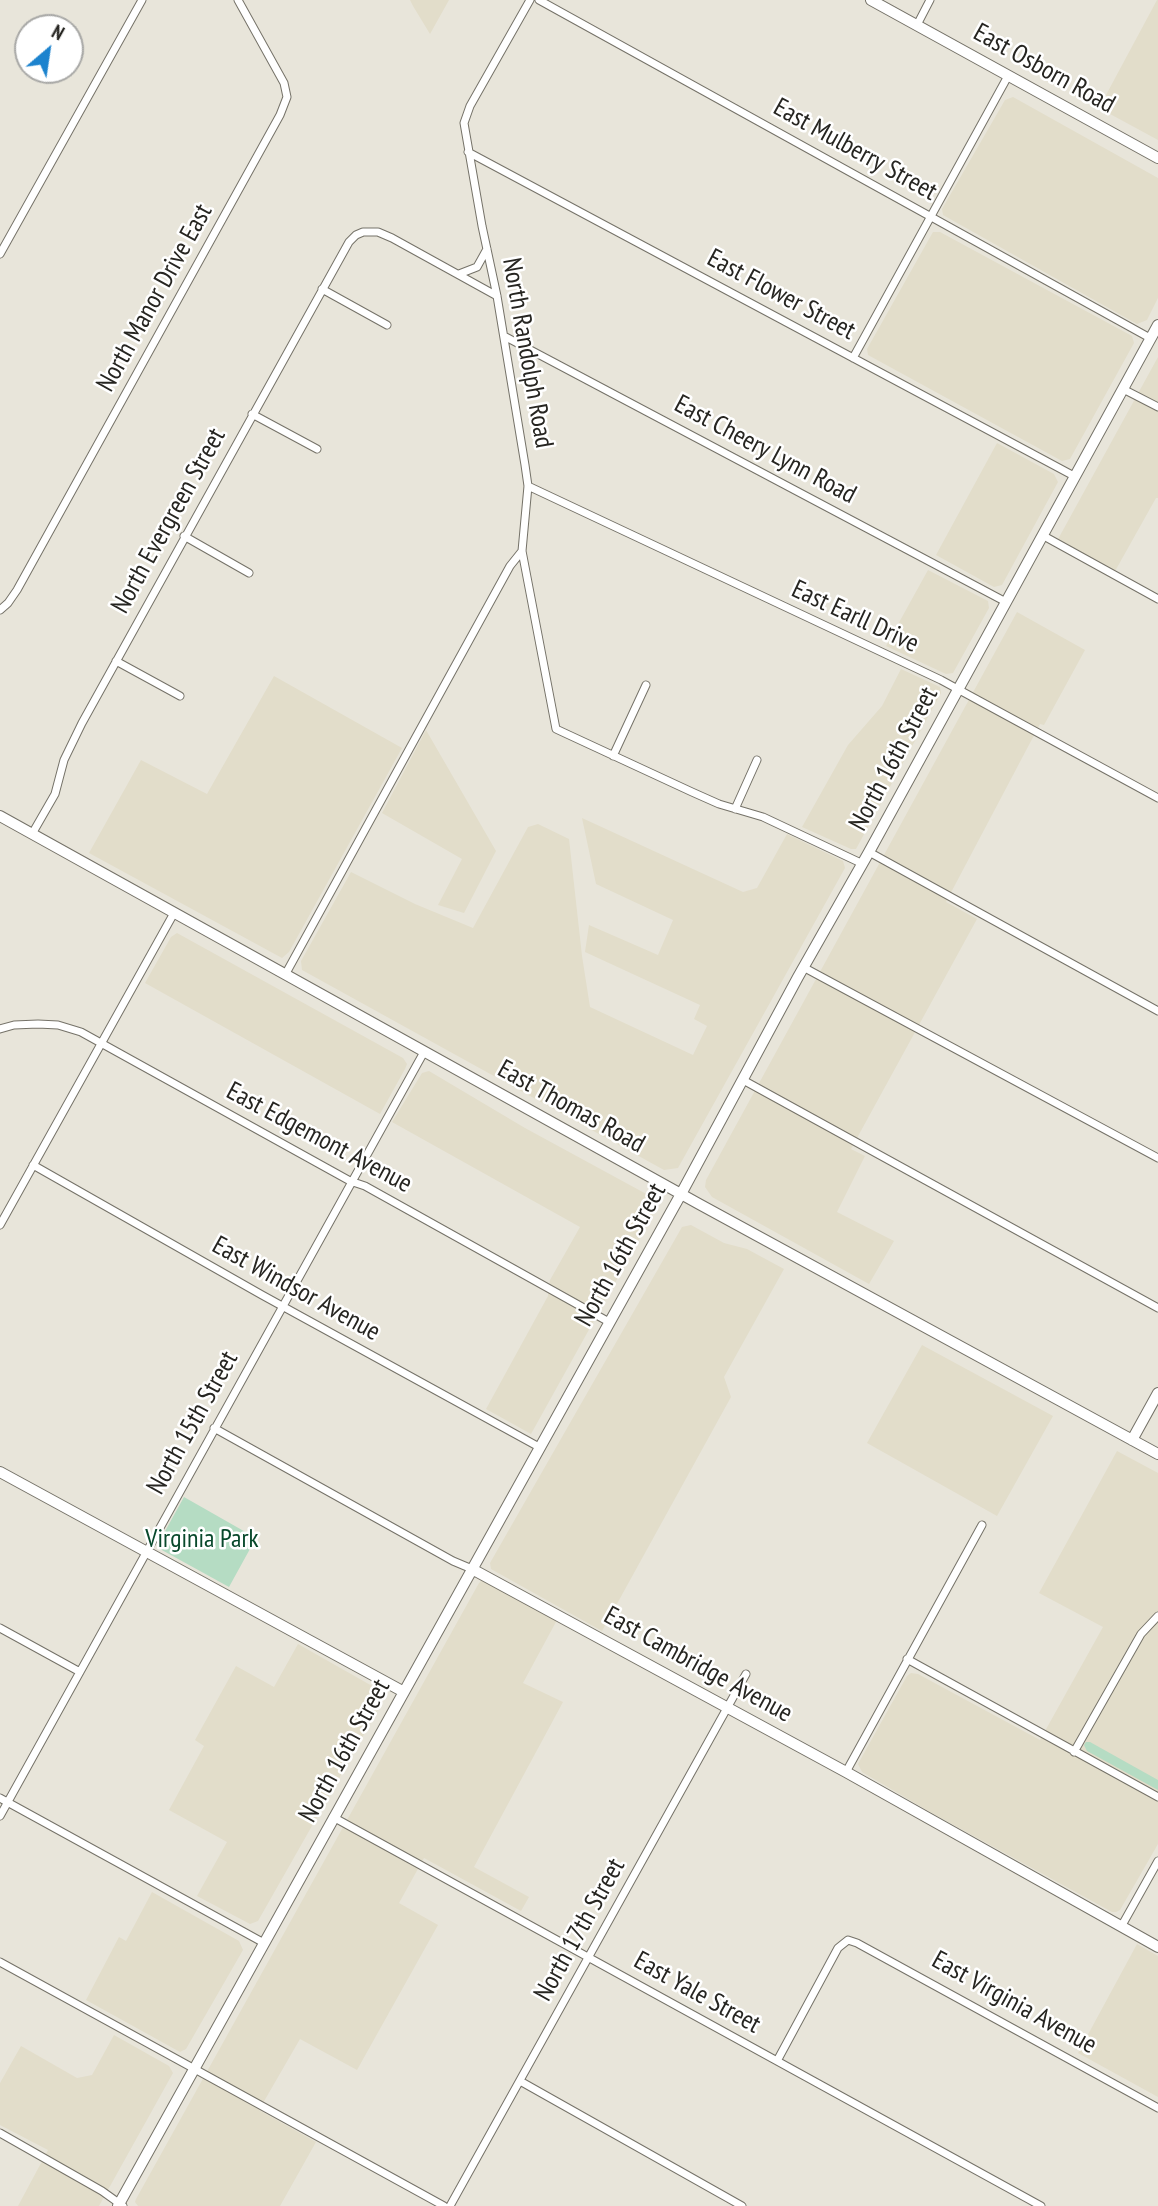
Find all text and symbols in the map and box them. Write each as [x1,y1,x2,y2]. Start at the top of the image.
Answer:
north arrow [14,14,84,84]
street label: East Osborn Road [968,17,1120,121]
text: N [48,19,69,45]
street label: East Mulberry Street [768,92,942,208]
street label: North Manor Drive East [91,199,219,397]
street label: East Flower Street [702,243,860,347]
street label: North Randolph Road [495,255,559,451]
street label: East Cheery Lynn Road [669,389,861,511]
street label: North Evergreen Street [105,423,233,619]
street label: East Earll Drive [787,574,923,660]
street label: North 16th Street [843,682,945,836]
street label: East Thomas Road [492,1054,650,1160]
street label: East Edgemont Avenue [221,1076,417,1200]
street label: North 16th Street [569,1178,673,1332]
street label: East Windsor Avenue [207,1230,385,1348]
street label: North 15th Street [141,1346,245,1500]
park label: Virginia Park [145,1524,259,1556]
street label: East Cambridge Avenue [598,1600,798,1730]
street label: North 16th Street [293,1674,397,1828]
street label: North 17th Street [528,1853,632,2007]
street label: East Yale Street [628,1945,766,2041]
street label: East Virginia Avenue [926,1945,1102,2061]

